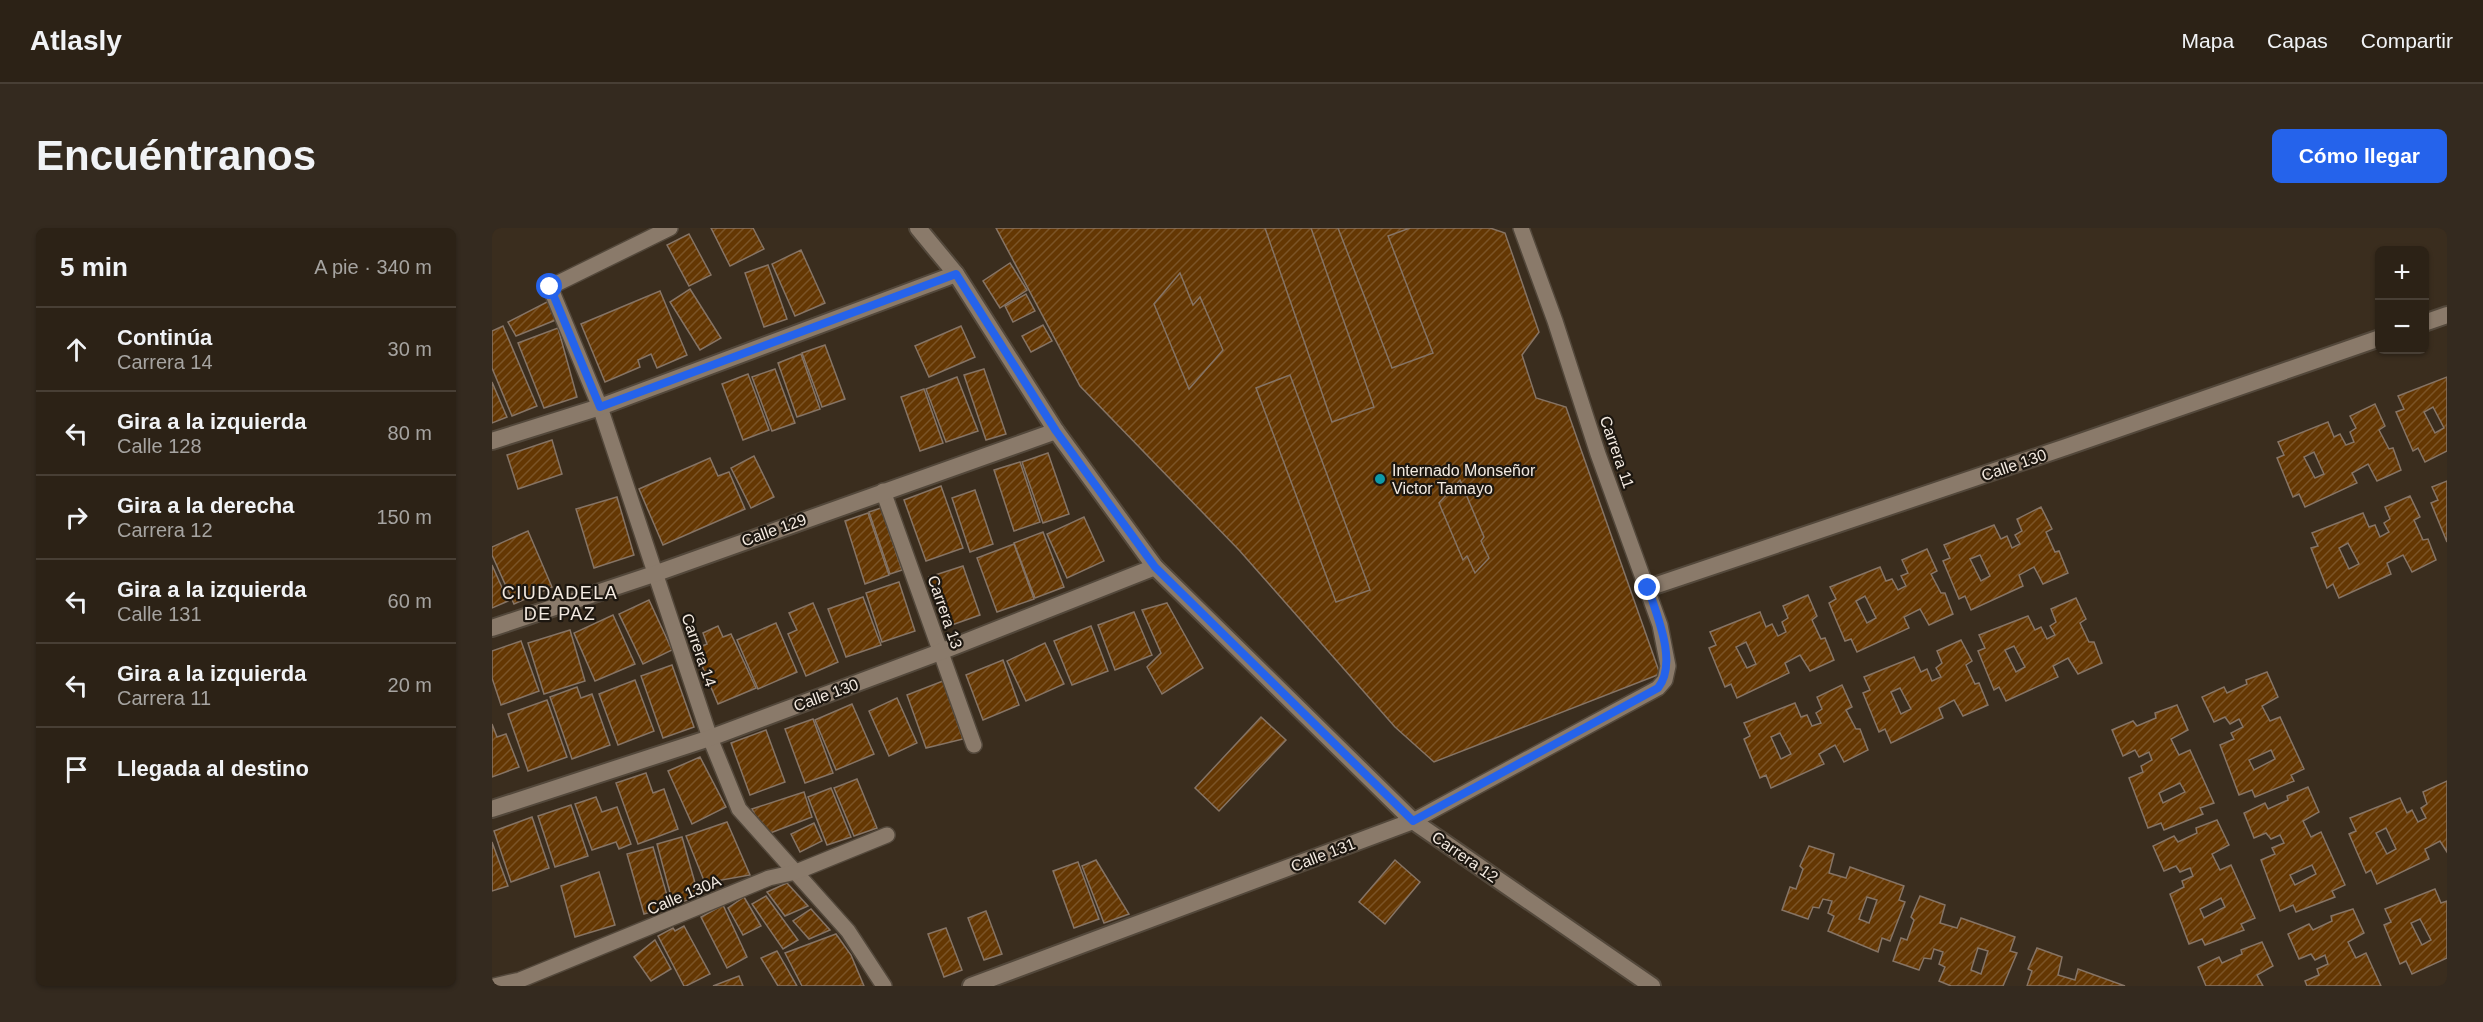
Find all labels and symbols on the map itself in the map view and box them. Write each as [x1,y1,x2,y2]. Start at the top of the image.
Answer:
route start [536,273,562,299]
street label: Carrera 11 [1597,414,1637,490]
street label: Calle 130 [1979,446,2049,484]
place label: Internado Monseñor Victor Tamayo [1392,462,1536,497]
marker: Internado Monseñor Victor Tamayo [1373,472,1387,486]
street label: Calle 129 [739,510,809,550]
street label: Carrera 13 [925,573,966,651]
route end [1634,574,1660,600]
district label: CIUDADELA DE PAZ [502,583,618,624]
street label: Carrera 14 [679,611,720,689]
street label: Calle 130 [791,675,861,715]
street label: Carrera 12 [1429,828,1501,886]
street label: Calle 131 [1288,835,1358,875]
street label: Calle 130A [645,872,724,918]

